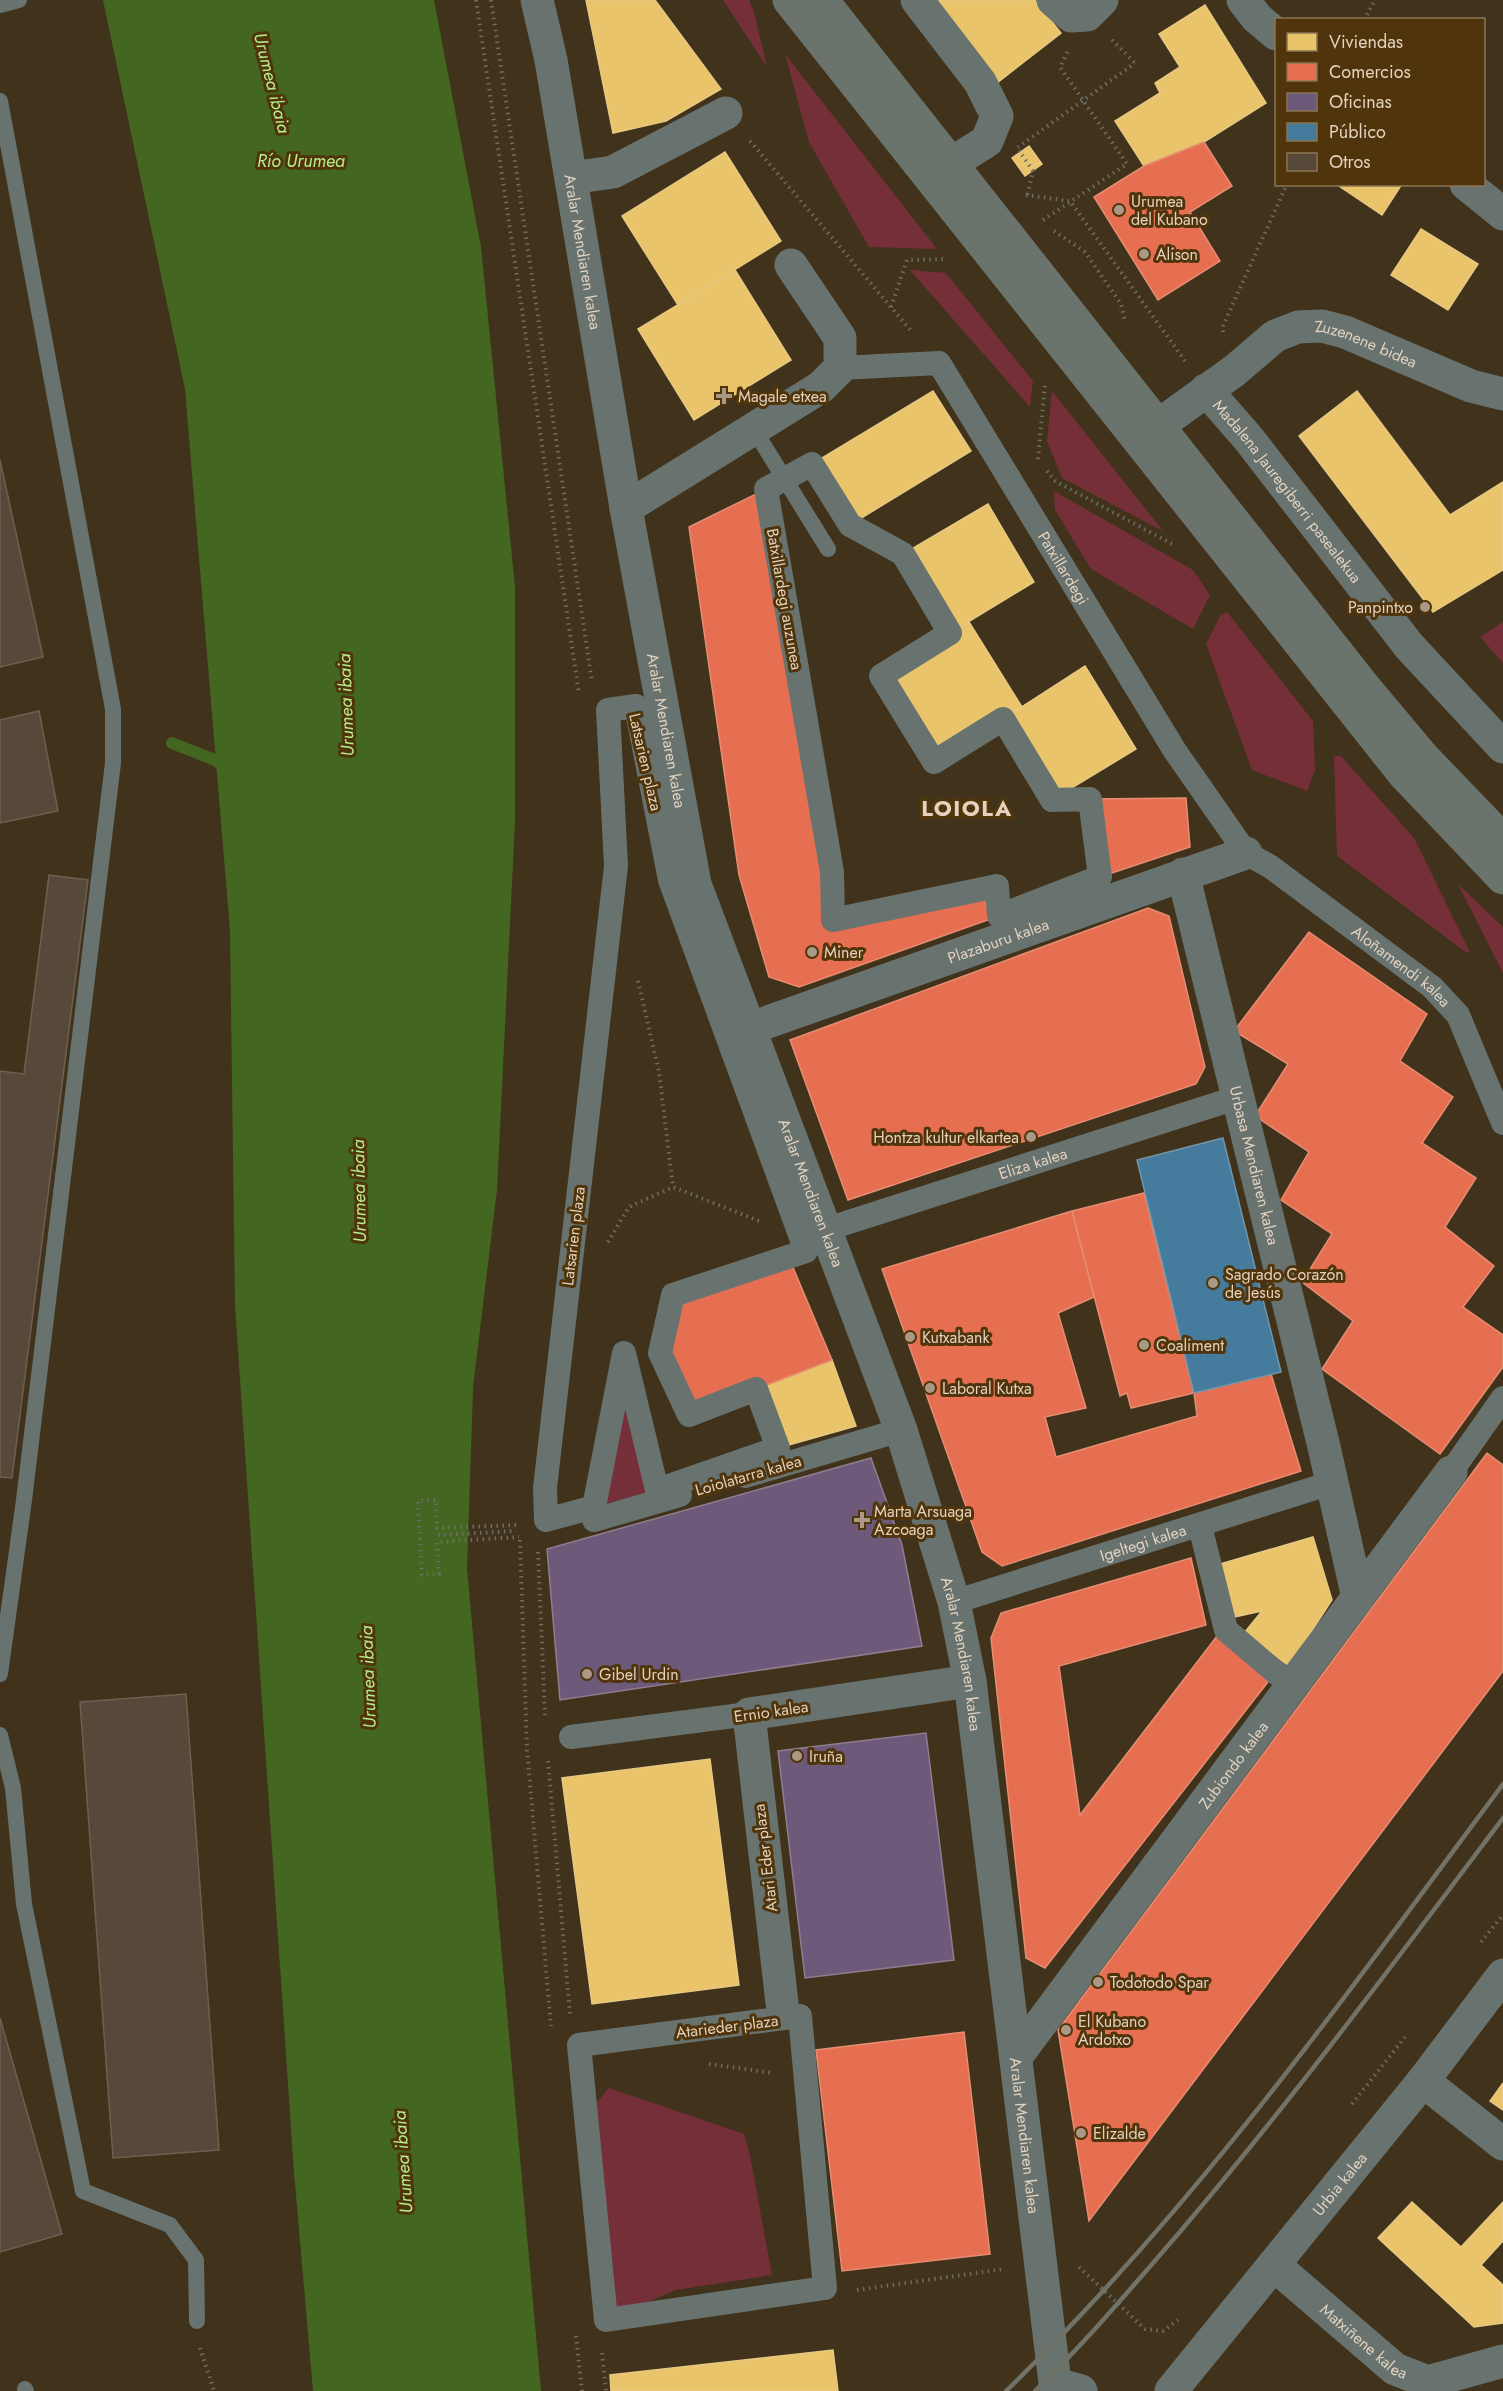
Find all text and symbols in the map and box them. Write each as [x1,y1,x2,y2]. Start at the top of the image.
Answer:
legend [1275,18,1485,186]
text: Viviendas [1329,29,1403,55]
water label: Urumea ibaia [247,30,297,136]
text: Comercios [1329,59,1411,85]
text: Oficinas [1329,89,1392,115]
text: Público [1329,119,1386,145]
water label: Río Urumea [257,148,345,174]
text: Otros [1329,149,1371,175]
street label: Aralar Mendiaren kalea [558,172,607,331]
place label: Urumea del Kubano [1131,190,1208,231]
marker: Urumea del Kubano [1112,203,1126,217]
place label: Alison [1156,243,1198,266]
marker: Alison [1137,247,1151,261]
street label: Zuzenene bidea [1314,315,1421,374]
place label: Magale etxea [738,385,827,408]
marker: Magale etxea [715,387,733,405]
street label: Madalena Jauregiberri pasealekua [1207,395,1367,588]
street label: Batxillardegi auzunea [761,526,808,672]
street label: Patxillardegi [1032,527,1094,609]
place label: Panpintxo [1348,596,1413,619]
marker: Panpintxo [1418,600,1432,614]
street label: Aralar Mendiaren kalea [641,651,692,810]
water label: Urumea ibaia [331,653,361,757]
street label: Latsarien plaza [623,711,668,813]
district label: LOIOLA [921,792,1013,824]
street label: Plazaburu kalea [944,913,1052,970]
street label: Aloñamendi kalea [1347,920,1456,1012]
place label: Miner [824,941,864,964]
marker: Miner [805,945,819,959]
street label: Urbasa Mendiaren kalea [1224,1084,1285,1247]
street label: Aralar Mendiaren kalea [772,1115,849,1270]
place label: Hontza kultur elkartea [873,1126,1019,1149]
marker: Hontza kultur elkartea [1024,1130,1038,1144]
water label: Urumea ibaia [345,1139,373,1243]
street label: Eliza kalea [996,1142,1070,1185]
street label: Latsarien plaza [556,1185,591,1287]
place label: Sagrado Corazón de Jesús [1225,1263,1344,1304]
marker: Sagrado Corazón de Jesús [1206,1276,1220,1290]
place label: Kutxabank [922,1326,990,1349]
marker: Kutxabank [903,1330,917,1344]
place label: Coaliment [1156,1334,1224,1357]
marker: Coaliment [1137,1338,1151,1352]
place label: Laboral Kutxa [942,1377,1032,1400]
marker: Laboral Kutxa [923,1381,937,1395]
street label: Loiolatarra kalea [692,1449,804,1502]
place label: Marta Arsuaga Azcoaga [874,1500,972,1541]
marker: Marta Arsuaga Azcoaga [855,1513,869,1527]
street label: Igeltegi kalea [1097,1518,1189,1567]
street label: Aralar Mendiaren kalea [935,1574,987,1732]
water label: Urumea ibaia [353,1625,383,1729]
place label: Gibel Urdin [599,1663,679,1686]
marker: Gibel Urdin [580,1667,594,1681]
street label: Ernio kalea [732,1695,810,1728]
street label: Zubiondo kalea [1193,1717,1274,1814]
place label: Iruña [809,1745,843,1768]
marker: Iruña [790,1749,804,1763]
street label: Atari Eder plaza [747,1803,784,1913]
place label: Todotodo Spar [1110,1971,1209,1994]
marker: Todotodo Spar [1091,1975,1105,1989]
street label: Atarieder plaza [674,2009,780,2044]
place label: El Kubano Ardotxo [1078,2010,1146,2051]
marker: El Kubano Ardotxo [1059,2023,1073,2037]
street label: Aralar Mendiaren kalea [1004,2056,1045,2215]
water label: Urumea ibaia [386,2110,420,2214]
place label: Elizalde [1093,2122,1146,2145]
marker: Elizalde [1074,2126,1088,2140]
street label: Urbia kalea [1307,2147,1373,2221]
street label: Matxiñene kalea [1315,2298,1411,2385]

